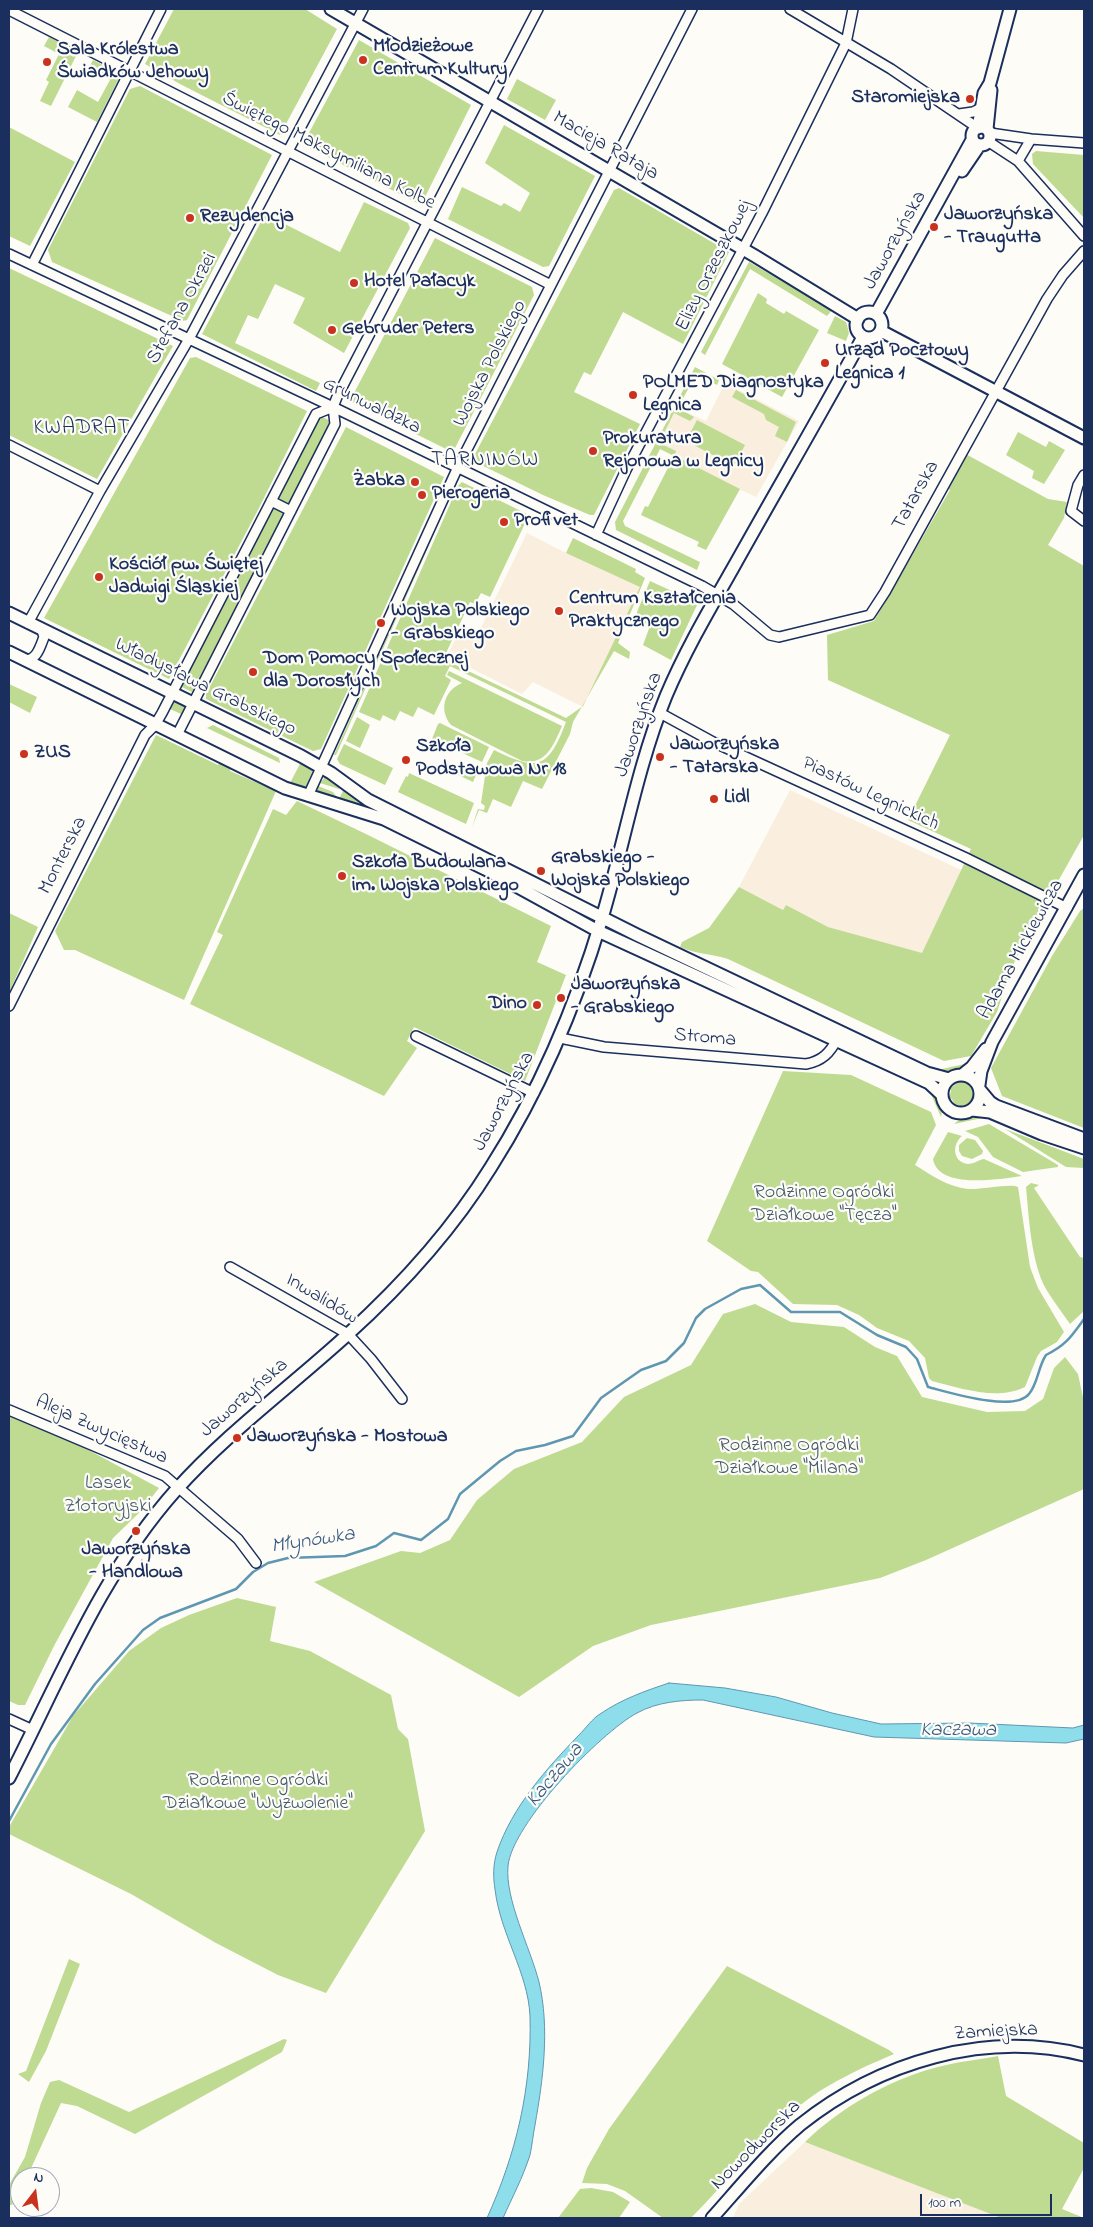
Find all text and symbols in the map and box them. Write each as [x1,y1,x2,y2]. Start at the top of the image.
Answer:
place label: Młodzieżowe Centrum Kultury [373,36,507,83]
place label: Sala Królestwa Świadków Jehowy [57,39,209,86]
marker: Młodzieżowe Centrum Kultury [357,54,369,66]
marker: Sala Królestwa Świadków Jehowy [41,56,53,68]
place label: Staromiejska [851,87,960,111]
street label: Świętego Maksymiliana Kolbe [217,88,439,216]
marker: Staromiejska [964,93,976,105]
street label: Macieja Rataja [548,107,662,187]
street label: Jaworzyńska [859,187,933,295]
street label: Elizy Orzeszkowej [672,196,758,336]
place label: Jaworzyńska - Traugutta [944,204,1053,251]
place label: Rezydencja [200,206,294,230]
marker: Rezydencja [184,212,196,224]
marker: Jaworzyńska - Traugutta [928,221,940,233]
street label: Stefana Okrzei [143,249,223,369]
place label: Hotel Pałacyk [364,271,475,295]
marker: Hotel Pałacyk [348,277,360,289]
street label: Wojska Polskiego [449,297,533,431]
place label: Gebruder Peters [342,318,474,342]
marker: Gebruder Peters [326,324,338,336]
place label: Urząd Pocztowy Legnica 1 [835,340,969,387]
marker: Urząd Pocztowy Legnica 1 [819,357,831,369]
place label: POLMED Diagnostyka Legnica [643,372,824,419]
street label: Grunwaldzka [318,373,424,441]
marker: POLMED Diagnostyka Legnica [627,389,639,401]
district label: KWADRAT [33,417,131,443]
place label: Prokuratura Rejonowa w Legnicy [603,428,764,475]
marker: Prokuratura Rejonowa w Legnicy [587,445,599,457]
district label: TARNINÓW [430,449,540,475]
street label: Tatarska [888,457,946,535]
place label: Żabka [353,470,405,494]
marker: Żabka [409,476,421,488]
place label: Pierogeria [432,483,510,507]
marker: Pierogeria [416,489,428,501]
place label: Profivet [514,510,578,534]
marker: Profivet [498,516,510,528]
place label: Kościół pw. Świętej Jadwigi Śląskiej [109,554,262,601]
marker: Kościół pw. Świętej Jadwigi Śląskiej [93,571,105,583]
place label: Centrum Kształcenia Praktycznego [569,588,736,635]
place label: Wojska Polskiego - Grabskiego [391,600,530,647]
marker: Centrum Kształcenia Praktycznego [553,605,565,617]
marker: Wojska Polskiego - Grabskiego [375,617,387,629]
street label: Władysława Grabskiego [110,634,300,742]
place label: Dom Pomocy Społecznej dla Dorosłych [263,648,467,695]
marker: Dom Pomocy Społecznej dla Dorosłych [247,666,259,678]
street label: Jaworzyńska [611,669,669,781]
place label: Jaworzyńska - Tatarska [670,734,779,781]
place label: Szkoła Podstawowa Nr 18 [416,736,567,783]
place label: ZUS [34,742,71,766]
marker: ZUS [18,748,30,760]
marker: Jaworzyńska - Tatarska [654,751,666,763]
street label: Piastów Legnickich [798,753,942,837]
marker: Szkoła Podstawowa Nr 18 [400,754,412,766]
place label: Lidl [724,787,750,811]
marker: Lidl [708,793,720,805]
street label: Monterska [34,813,94,899]
place label: Grabskiego - Wojska Polskiego [551,847,690,894]
place label: Szkoła Budowlana im. Wojska Polskiego [352,852,519,899]
marker: Grabskiego - Wojska Polskiego [535,865,547,877]
marker: Szkoła Budowlana im. Wojska Polskiego [336,870,348,882]
street label: Adama Mickiewicza [974,876,1070,1024]
place label: Jaworzyńska - Grabskiego [571,974,680,1021]
marker: Jaworzyńska - Grabskiego [555,992,567,1004]
place label: Dino [488,993,527,1017]
marker: Dino [531,999,543,1011]
street label: Stroma [673,1024,737,1054]
street label: Jaworzyńska [469,1048,541,1156]
park label: Rodzinne Ogródki Działkowe "Tęcza" [751,1182,897,1229]
street label: Inwalidów [280,1269,362,1331]
street label: Jaworzyńska [196,1354,294,1444]
street label: Aleja Zwycięstwa [31,1391,171,1471]
place label: Jaworzyńska - Mostowa [247,1426,447,1450]
marker: Jaworzyńska - Mostowa [231,1432,243,1444]
park label: Rodzinne Ogródki Działkowe "Milana" [715,1435,863,1482]
park label: Lasek Złotoryjski [64,1473,152,1520]
water label: Młynówka [269,1523,357,1561]
marker: Jaworzyńska - Handlowa [130,1525,142,1537]
place label: Jaworzyńska - Handlowa [81,1539,191,1586]
water label: Kaczawa [920,1719,996,1745]
water label: Kaczawa [522,1739,590,1813]
park label: Rodzinne Ogródki Działkowe "Wyzwolenie" [163,1770,353,1817]
street label: Zamiejska [953,2019,1039,2047]
street label: Nowodworska [707,2096,807,2196]
north arrow [10,2167,60,2217]
text: N [31,2167,46,2189]
scale bar [923,2184,1056,2216]
text: 100 m [928,2192,961,2214]

